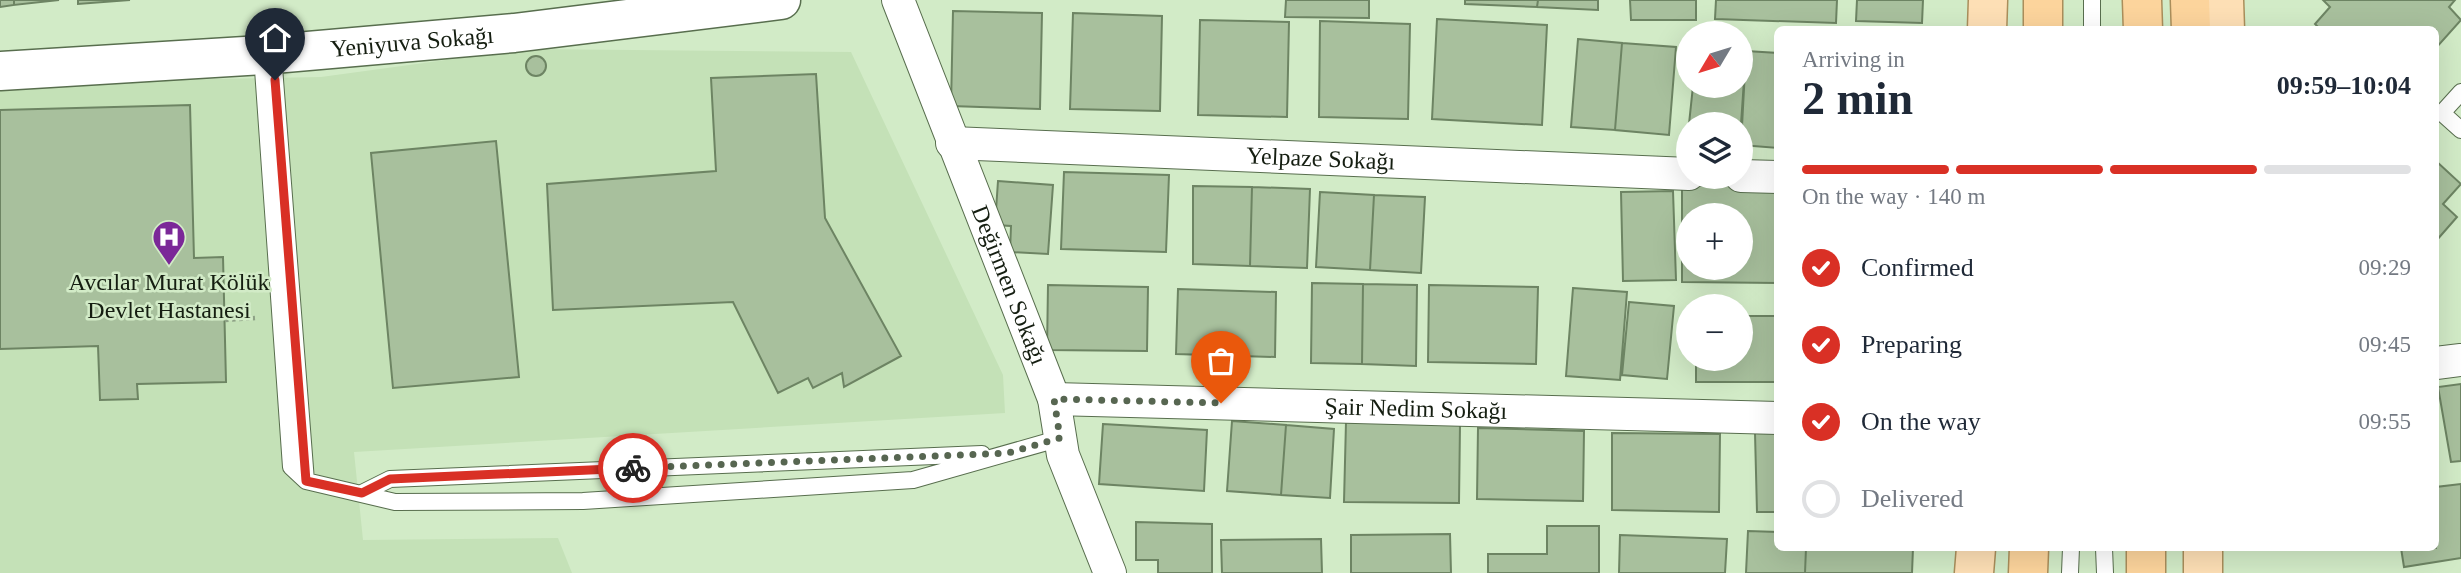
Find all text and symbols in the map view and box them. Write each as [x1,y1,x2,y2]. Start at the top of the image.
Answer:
pin [245,8,305,80]
icon: home [256,19,294,57]
north arrow [1676,21,1754,98]
map controls [1676,21,1753,371]
street label: Yeniyuva Sokağı [329,22,495,62]
text: Arriving in [1802,47,1905,72]
text: 09:59–10:04 [2277,71,2411,100]
text: 2 min [1802,73,1913,124]
button: layers [1676,112,1753,189]
street label: Yelpaze Sokağı [1246,142,1396,175]
text: On the way · 140 m [1802,184,1985,209]
street label: Değirmen Sokağı [967,202,1052,369]
button: + [1676,203,1753,280]
hospital icon: Avcılar Murat Kölük Devlet Hastanesi [150,218,188,267]
icon: check [1802,249,1840,287]
text: Confirmed [1861,253,1974,282]
text: 09:29 [2359,255,2411,280]
place label: Avcılar Murat Kölük Devlet Hastanesi [69,269,269,323]
button: − [1676,294,1753,371]
icon: check [1802,326,1840,364]
text: Preparing [1861,330,1962,359]
pin [1191,331,1251,403]
text: 09:45 [2359,332,2411,357]
icon: bag [1202,342,1240,380]
street label: Şair Nedim Sokağı [1324,393,1508,424]
icon: check [1802,403,1840,441]
text: On the way [1861,407,1981,436]
text: 09:55 [2359,409,2411,434]
courier [598,433,668,503]
icon: bike [614,449,652,487]
text: Delivered [1861,484,1964,513]

